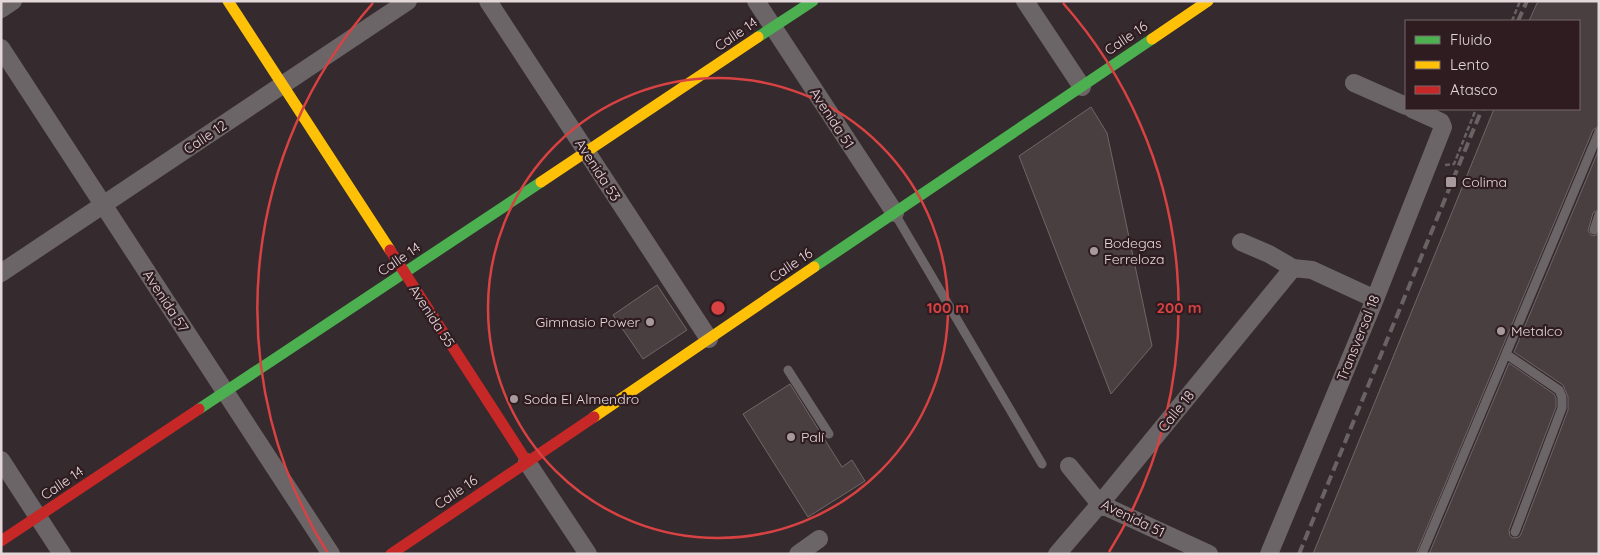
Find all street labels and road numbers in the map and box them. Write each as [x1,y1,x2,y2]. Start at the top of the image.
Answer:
street label: Calle 14 [711,13,761,55]
street label: Calle 16 [1101,17,1151,59]
street label: Avenida 51 [806,84,858,152]
street label: Calle 12 [180,116,230,158]
street label: Avenida 53 [571,135,625,205]
street label: Calle 14 [374,238,424,280]
street label: Calle 16 [766,244,816,286]
street label: Avenida 57 [139,266,193,336]
street label: Avenida 55 [405,281,459,351]
street label: Transversal 18 [1333,292,1383,384]
street label: Calle 18 [1154,387,1198,435]
street label: Calle 14 [37,462,87,504]
street label: Calle 16 [431,471,481,513]
street label: Avenida 51 [1098,495,1168,541]

